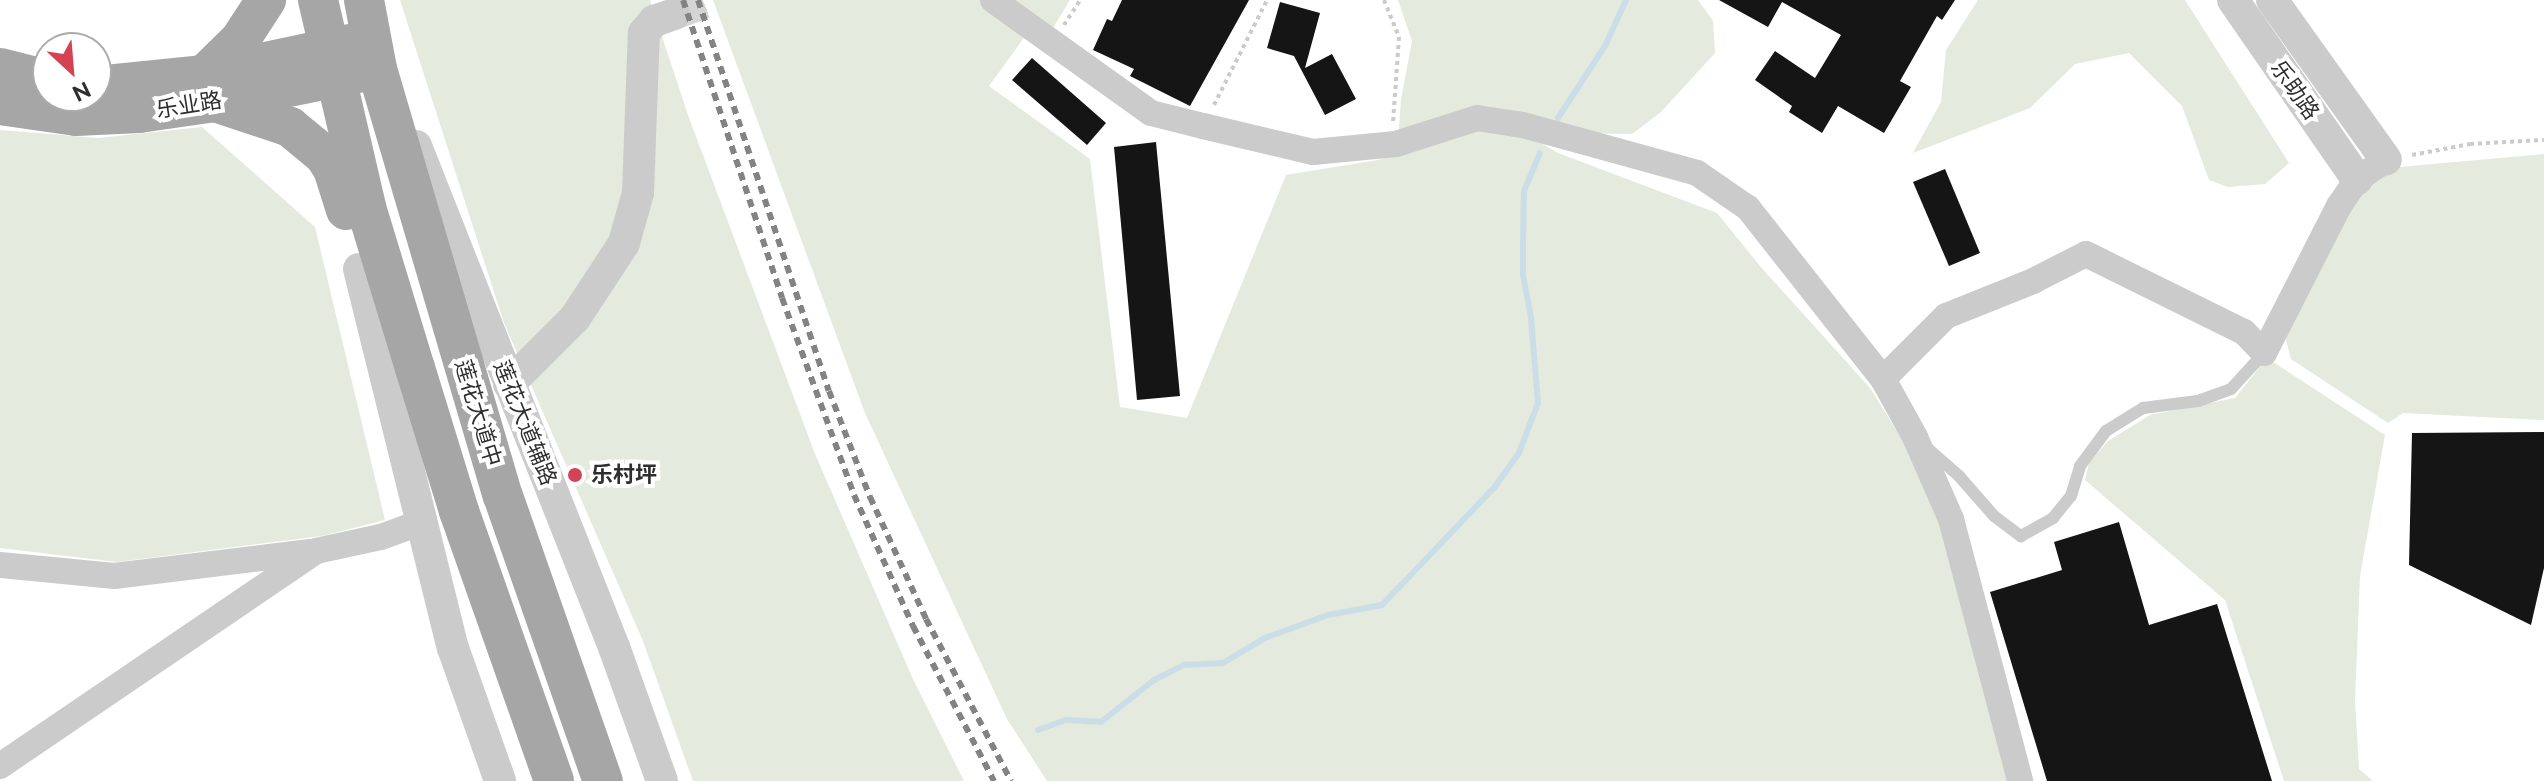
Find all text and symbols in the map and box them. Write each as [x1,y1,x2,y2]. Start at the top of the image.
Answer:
north arrow [32,32,112,112]
street label: 乐助路 [2265,55,2325,125]
text: N [68,76,95,107]
street label: 乐业路 [154,87,224,123]
street label: 莲花大道中 [449,357,507,469]
street label: 莲花大道辅路 [488,357,562,489]
place label: 乐村坪 [591,462,657,488]
marker: 乐村坪 [566,466,584,484]

